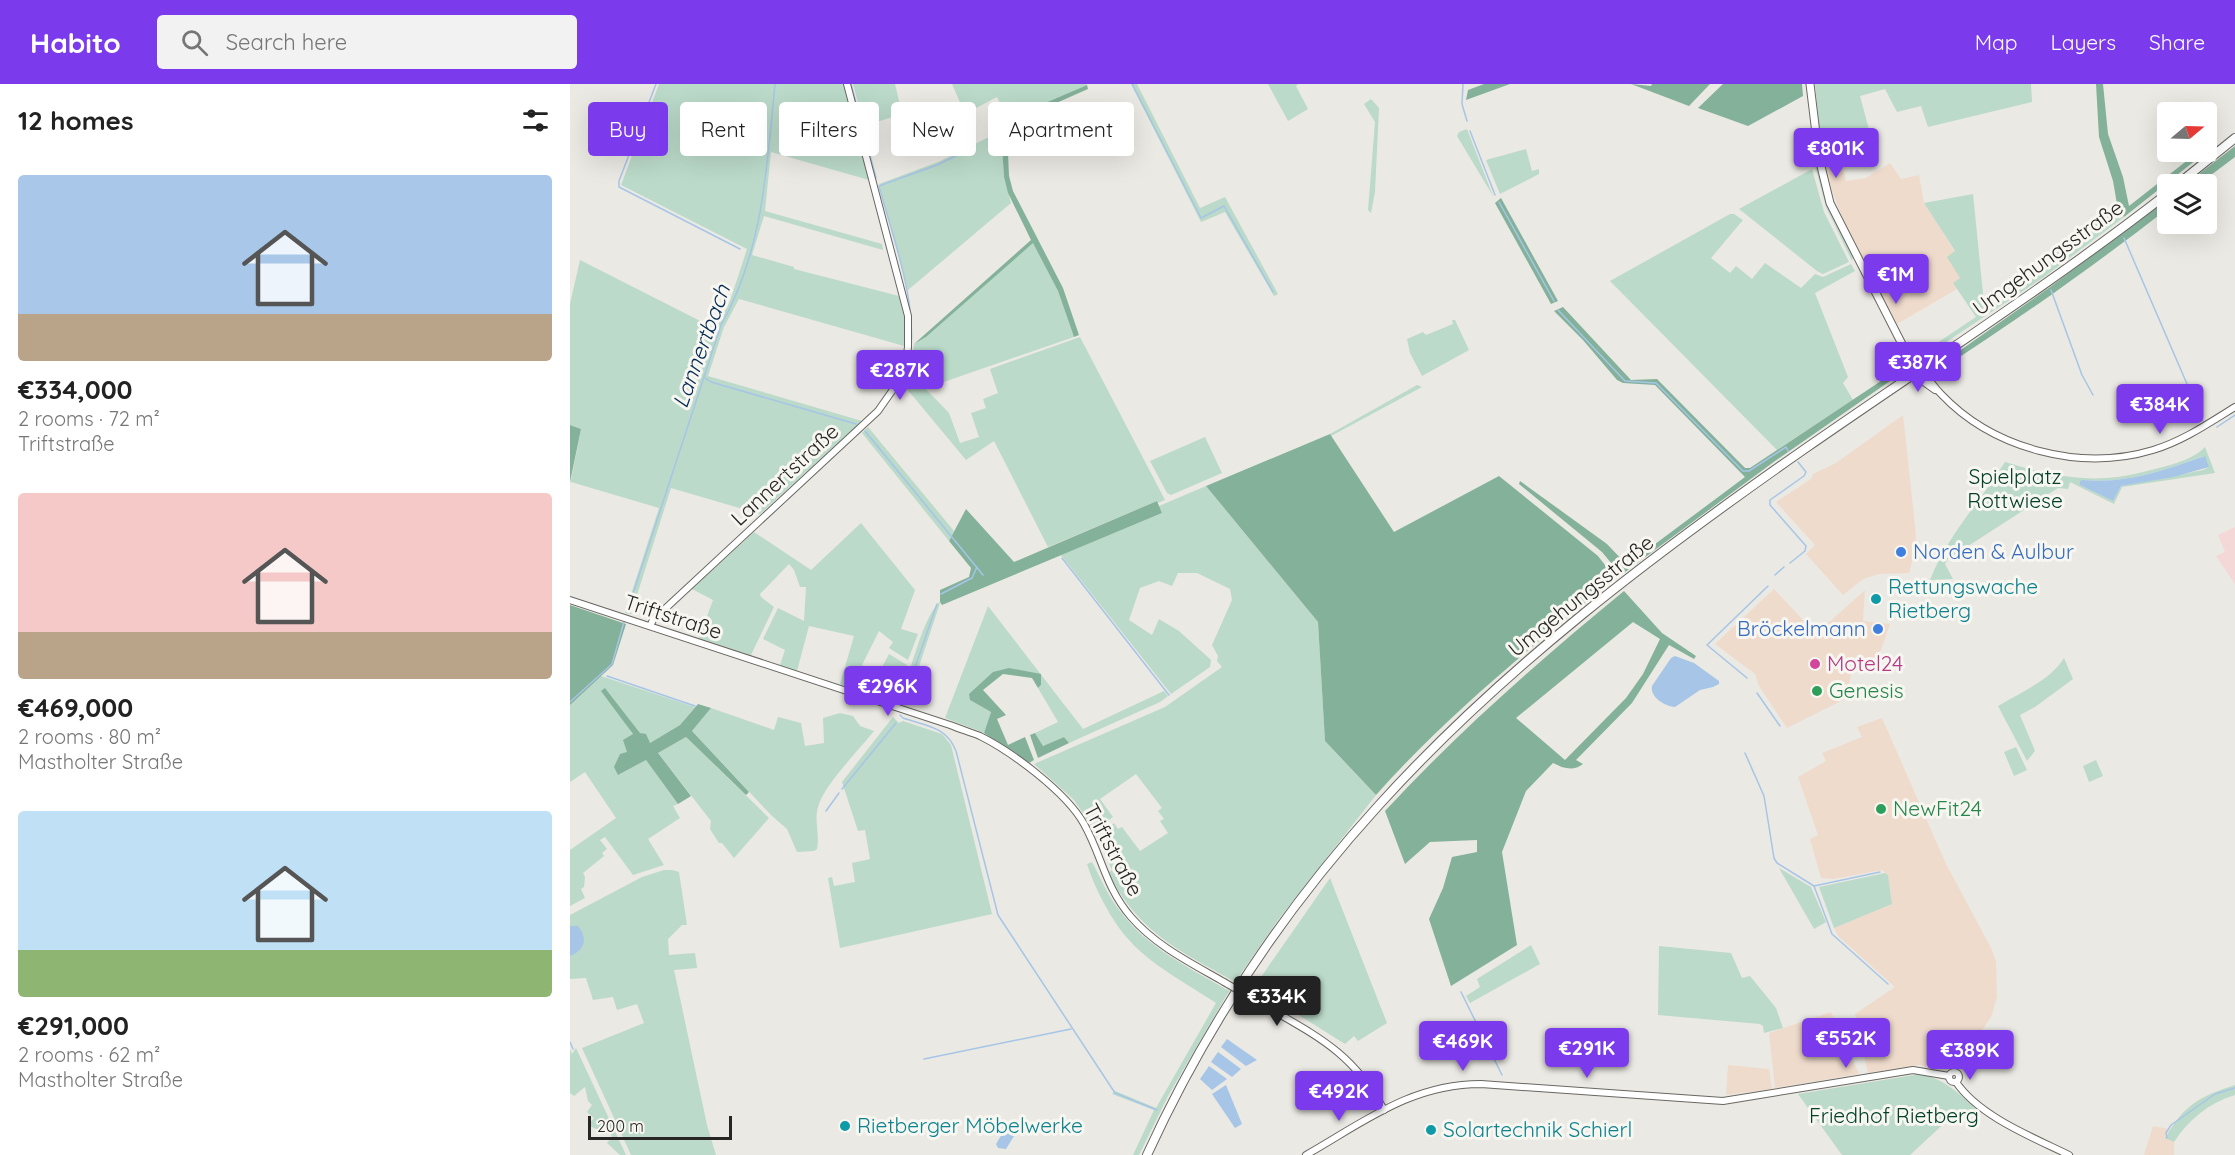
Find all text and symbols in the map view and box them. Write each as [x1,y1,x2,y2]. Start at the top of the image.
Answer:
search box [157,15,577,69]
text: Habito [30,25,121,60]
icon: search [178,26,211,59]
text: Search here [226,28,347,56]
text: Map [1975,29,2018,55]
text: Layers [2051,29,2116,55]
text: Share [2149,29,2205,55]
chip: Buy [588,102,668,156]
chip: Rent [680,102,767,156]
chip: Filters [779,102,879,156]
chip: New [891,102,976,156]
chip: Apartment [988,102,1134,156]
north arrow [2157,102,2217,162]
map controls [2157,102,2217,234]
text: 12 homes [18,104,134,137]
icon: filters [519,104,552,137]
pin: €801K [1794,128,1878,179]
text: €801K [1808,135,1864,160]
button: layers [2157,174,2217,234]
street label: Umgehungsstraße [1967,194,2128,320]
icon: home [231,214,339,322]
pin: €1M [1867,254,1925,305]
text: €1M [1878,261,1914,286]
water label: Lannertbach [666,280,736,412]
pin: €387K [1876,342,1960,393]
text: €387K [1889,349,1947,374]
pin: €287K [858,350,942,401]
text: €287K [871,357,929,382]
text: €334,000 [18,373,133,406]
pin: €384K [2118,384,2202,435]
text: €384K [2130,391,2190,416]
text: 2 rooms · 72 m² [18,406,160,431]
street label: Lannertstraße [725,418,844,531]
text: Triftstraße [18,431,114,456]
park label: Spielplatz Rottwiese [1967,463,2063,513]
street label: Umgehungsstraße [1502,529,1658,662]
icon: home [231,532,339,640]
place label: Norden & Aulbur [1913,538,2074,564]
marker: Norden & Aulbur [1894,545,1908,559]
place label: Rettungswache Rietberg [1888,573,2038,623]
street label: Triftstraße [621,588,725,644]
marker: Rettungswache Rietberg [1869,592,1883,606]
place label: Bröckelmann [1737,615,1866,641]
marker: Bröckelmann [1871,622,1885,636]
place label: Motel24 [1827,650,1903,676]
marker: Motel24 [1808,657,1822,671]
pin: €296K [846,666,930,717]
text: €296K [858,673,918,698]
place label: Genesis [1829,677,1904,703]
marker: Genesis [1810,684,1824,698]
text: €469,000 [18,691,133,724]
text: 2 rooms · 80 m² [18,724,161,749]
text: Mastholter Straße [18,749,183,774]
place label: NewFit24 [1893,795,1982,821]
street label: Triftstraße [1079,799,1149,900]
marker: NewFit24 [1874,802,1888,816]
icon: home [231,850,339,958]
pin: €334K [1235,976,1319,1027]
text: €334K [1248,983,1306,1008]
text: €291,000 [18,1009,129,1042]
pin: €552K [1804,1018,1888,1069]
pin: €469K [1421,1021,1505,1072]
text: €552K [1816,1025,1876,1050]
text: €469K [1433,1028,1493,1053]
pin: €291K [1545,1028,1629,1079]
pin: €389K [1928,1030,2012,1081]
text: €291K [1559,1035,1615,1060]
text: €389K [1941,1037,1999,1062]
text: 2 rooms · 62 m² [18,1042,160,1067]
text: Mastholter Straße [18,1067,183,1092]
pin: €492K [1297,1071,1381,1122]
text: €492K [1309,1078,1369,1103]
park label: Friedhof Rietberg [1809,1102,1979,1128]
place label: Rietberger Möbelwerke [857,1112,1083,1138]
scale bar [588,1113,732,1140]
text: 200 m [597,1116,644,1136]
place label: Solartechnik Schierl [1443,1116,1632,1142]
marker: Rietberger Möbelwerke [838,1119,852,1133]
marker: Solartechnik Schierl [1424,1123,1438,1137]

